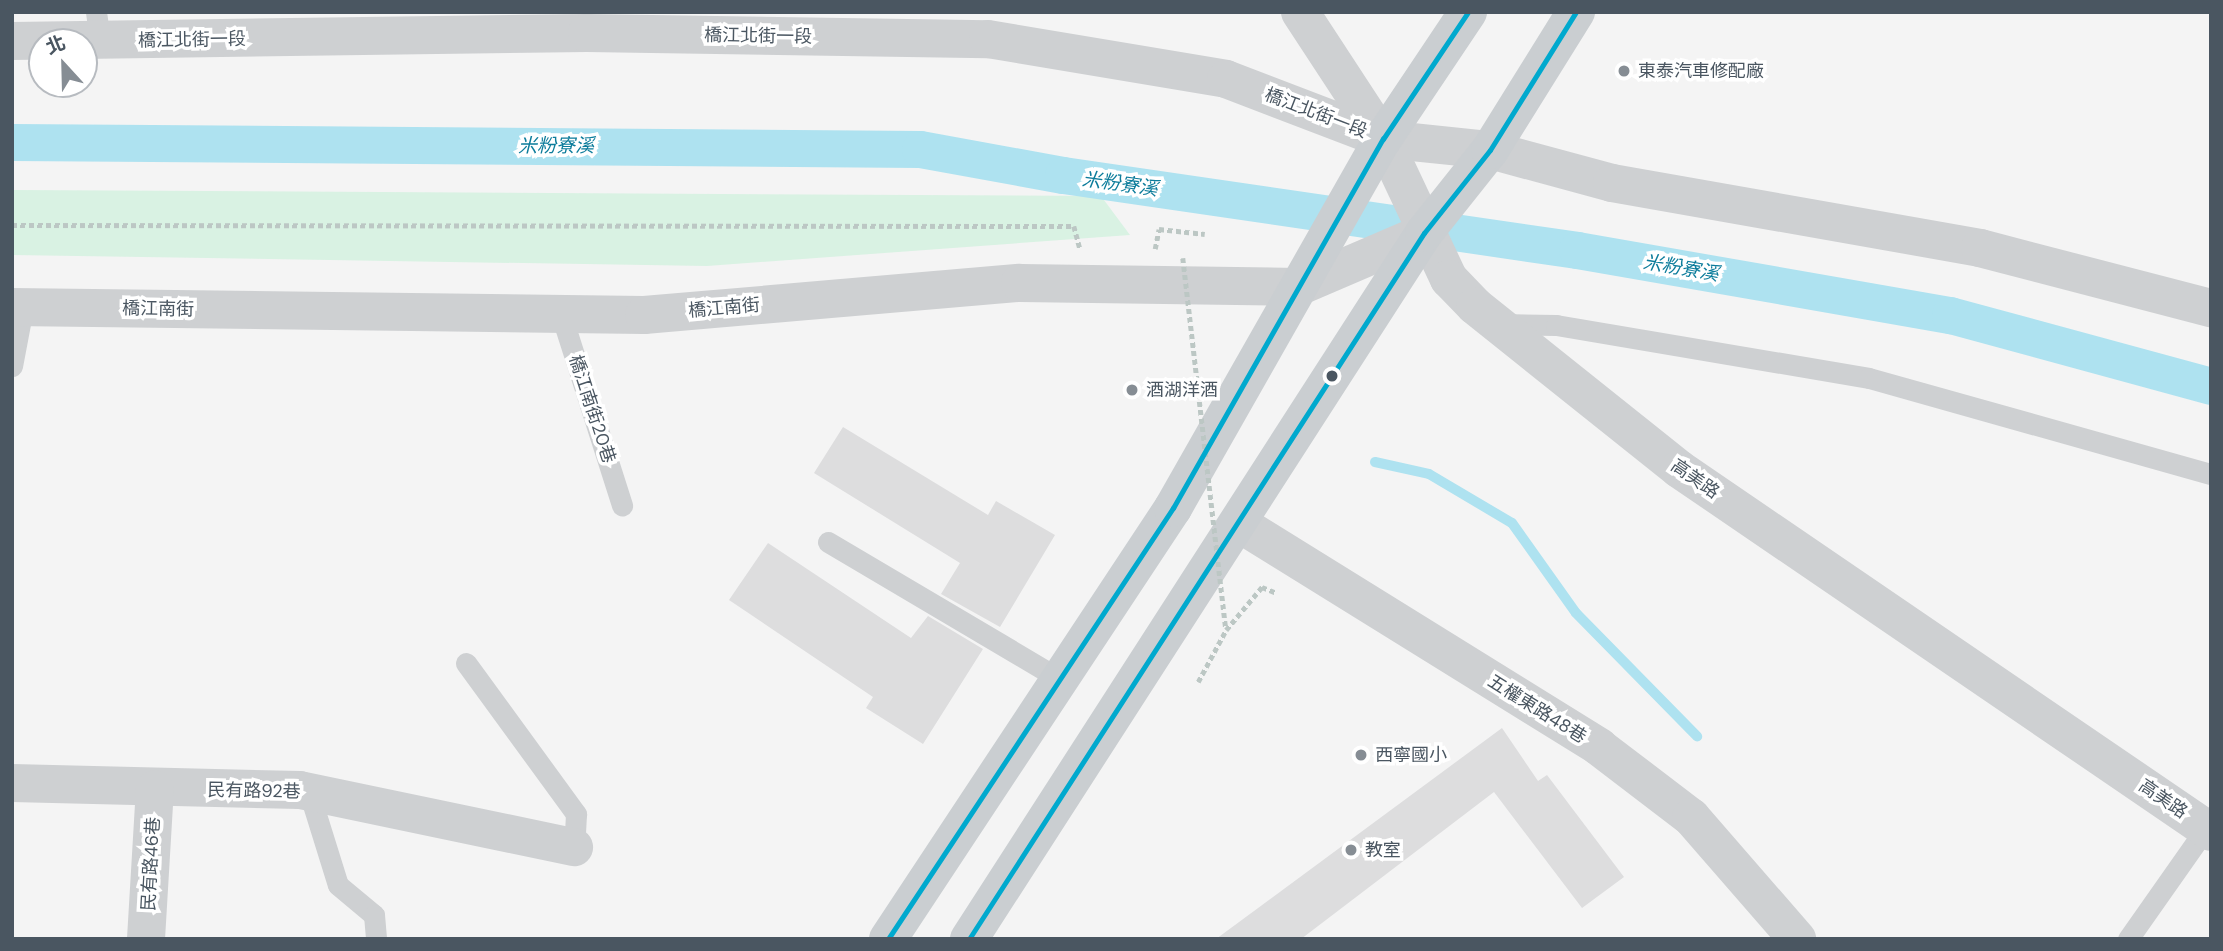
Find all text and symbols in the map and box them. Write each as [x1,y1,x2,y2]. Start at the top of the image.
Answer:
street label: 橋江北街一段 [704,24,812,48]
north arrow [28,28,98,98]
street label: 橋江北街一段 [138,28,246,52]
text: 北 [42,30,69,60]
place label: 東泰汽車修配廠 [1638,60,1764,82]
marker: 東泰汽車修配廠 [1616,63,1632,79]
street label: 橋江北街一段 [1262,84,1370,142]
water label: 米粉寮溪 [518,135,594,157]
water label: 米粉寮溪 [1081,167,1159,201]
water label: 米粉寮溪 [1642,250,1720,286]
street label: 橋江南街 [687,294,761,322]
street label: 橋江南街 [122,298,194,320]
street label: 橋江南街20巷 [564,352,620,466]
unlabelled marker [1325,369,1339,383]
place label: 酒湖洋酒 [1146,379,1218,401]
marker: 酒湖洋酒 [1124,382,1140,398]
street label: 高美路 [1667,455,1723,503]
street label: 五權東路48巷 [1484,670,1590,748]
place label: 西寧國小 [1375,744,1447,766]
marker: 西寧國小 [1353,747,1369,763]
street label: 高美路 [2135,775,2191,823]
street label: 民有路92巷 [207,779,301,803]
street label: 民有路46巷 [138,816,164,912]
place label: 教室 [1365,839,1401,861]
marker: 教室 [1343,842,1359,858]

